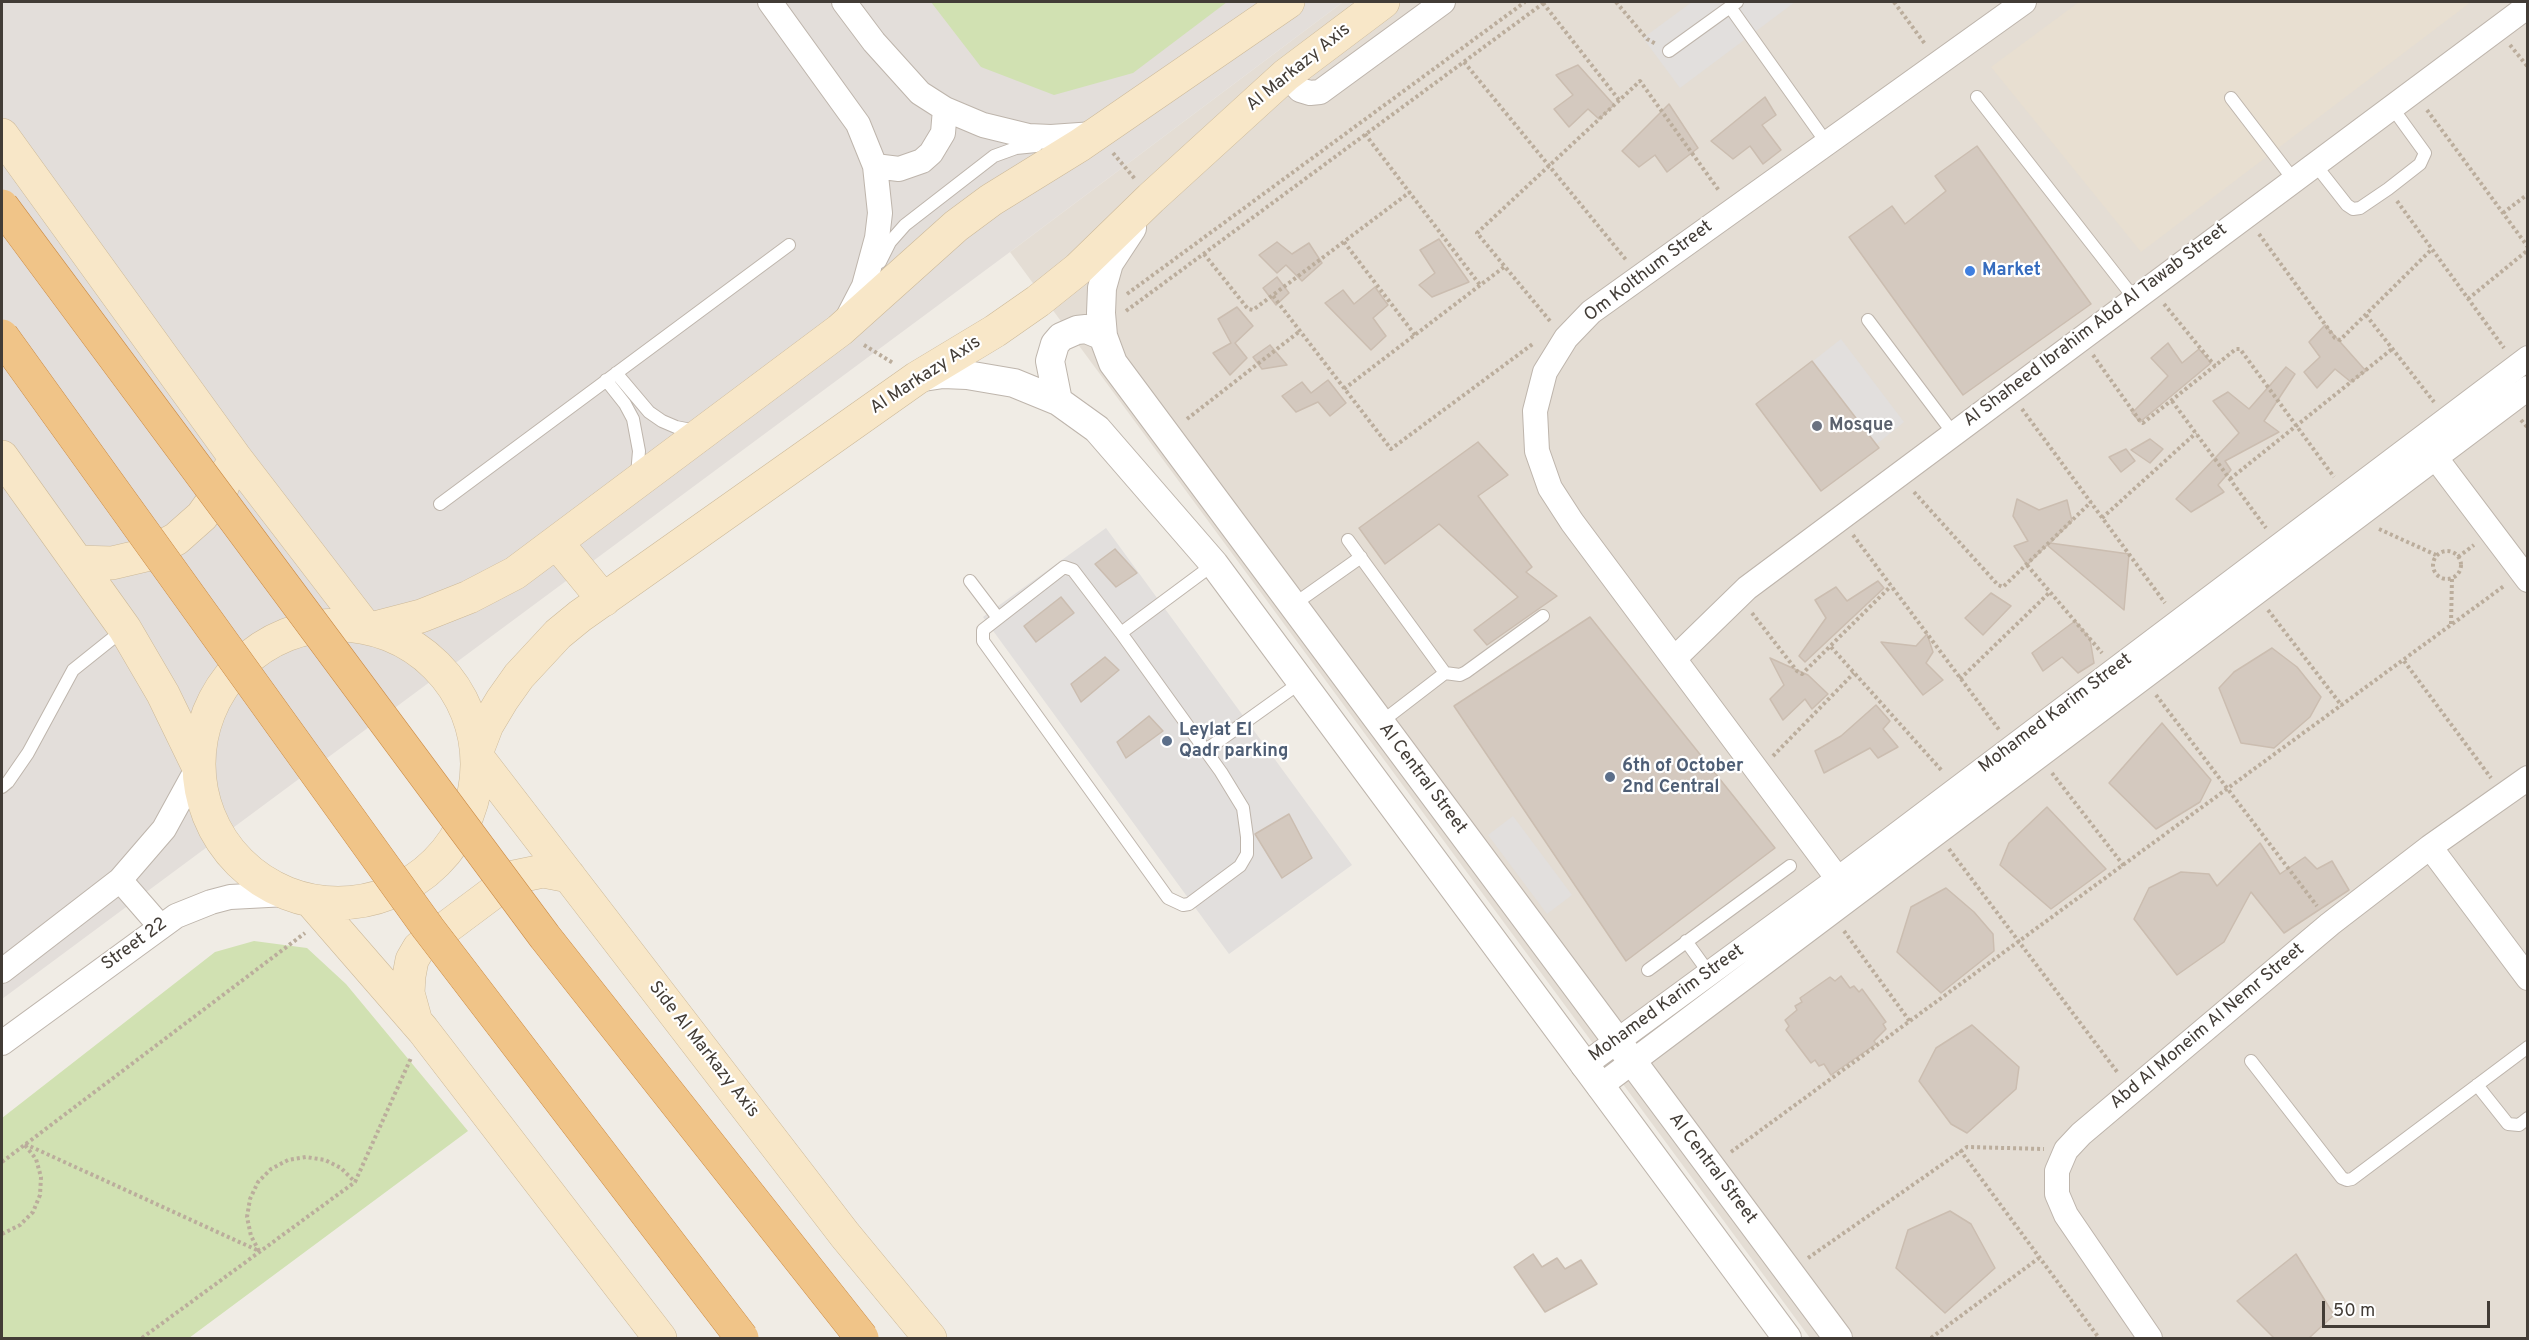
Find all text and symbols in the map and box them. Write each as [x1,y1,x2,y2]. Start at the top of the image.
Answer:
street label: Al Markazy Axis [1243,19,1355,117]
street label: Om Kolthum Street [1581,217,1717,327]
street label: Al Shaheed Ibrahim Abd Al Tawab Street [1960,220,2232,432]
place label: Market [1982,260,2041,282]
marker: Market [1963,264,1977,278]
street label: Al Markazy Axis [867,332,985,420]
place label: Mosque [1829,415,1893,437]
marker: Mosque [1810,419,1824,433]
street label: Mohamed Karim Street [1975,649,2137,779]
street label: Al Central Street [1373,719,1471,839]
place label: Leylat El Qadr parking [1179,720,1288,762]
marker: Leylat El Qadr parking [1160,734,1174,748]
place label: 6th of October 2nd Central [1622,756,1744,798]
marker: 6th of October 2nd Central [1603,770,1617,784]
street label: Street 22 [98,914,172,976]
street label: Abd Al Moneim Al Nemr Street [2107,939,2309,1115]
street label: Mohamed Karim Street [1585,941,1749,1067]
street label: Side Al Markazy Axis [643,978,763,1122]
street label: Al Central Street [1663,1109,1761,1229]
scale bar [2325,1289,2493,1327]
text: 50 m [2333,1300,2375,1323]

